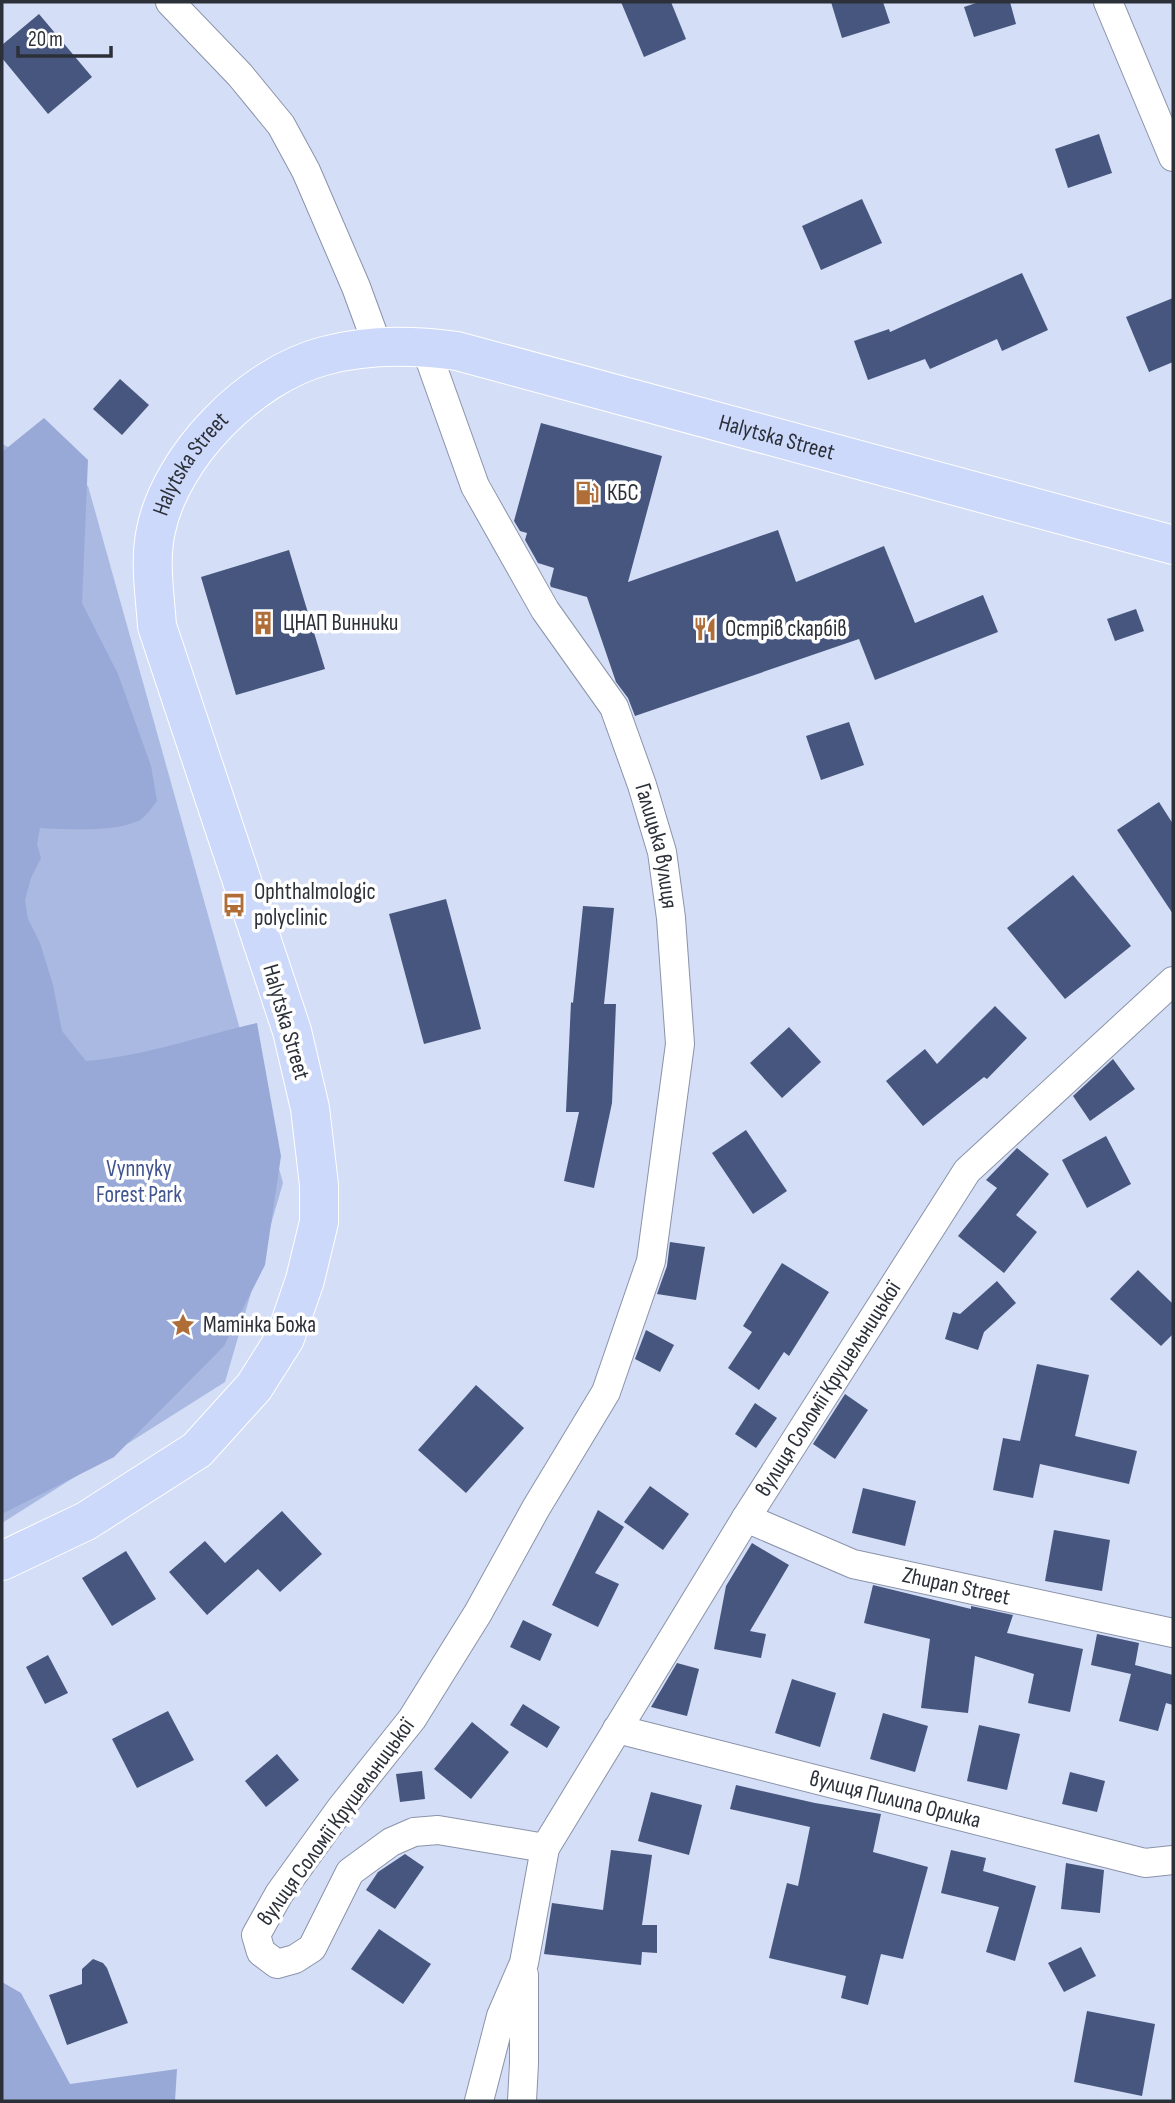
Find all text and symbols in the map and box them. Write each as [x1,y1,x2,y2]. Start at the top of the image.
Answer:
scale bar [18,14,110,58]
text: 20 m [28,27,63,52]
street label: Halytska Street [147,406,234,519]
street label: Halytska Street [716,409,838,467]
fuel station icon: КБС [573,479,601,507]
place label: КБС [607,479,639,507]
building icon: ЦНАП Винники [249,609,277,637]
place label: ЦНАП Винники [283,609,398,637]
restaurant icon: Острів скарбів [691,615,719,643]
place label: Острів скарбів [725,615,847,643]
street label: Галицька вулиця [628,780,684,910]
place label: Ophthalmologic polyclinic [254,878,376,932]
bus stop icon: Ophthalmologic polyclinic [220,891,248,919]
street label: Halytska Street [256,961,316,1083]
park label: Vynnyky Forest Park [96,1155,182,1209]
street label: вулиця Соломії Крушельницької [749,1275,908,1502]
place icon: Матінка Божа [169,1311,197,1339]
place label: Матінка Божа [203,1311,316,1339]
street label: Zhupan Street [900,1561,1013,1611]
street label: вулиця Соломії Крушельницької [251,1712,421,1931]
street label: вулиця Пилипа Орлика [807,1764,984,1835]

